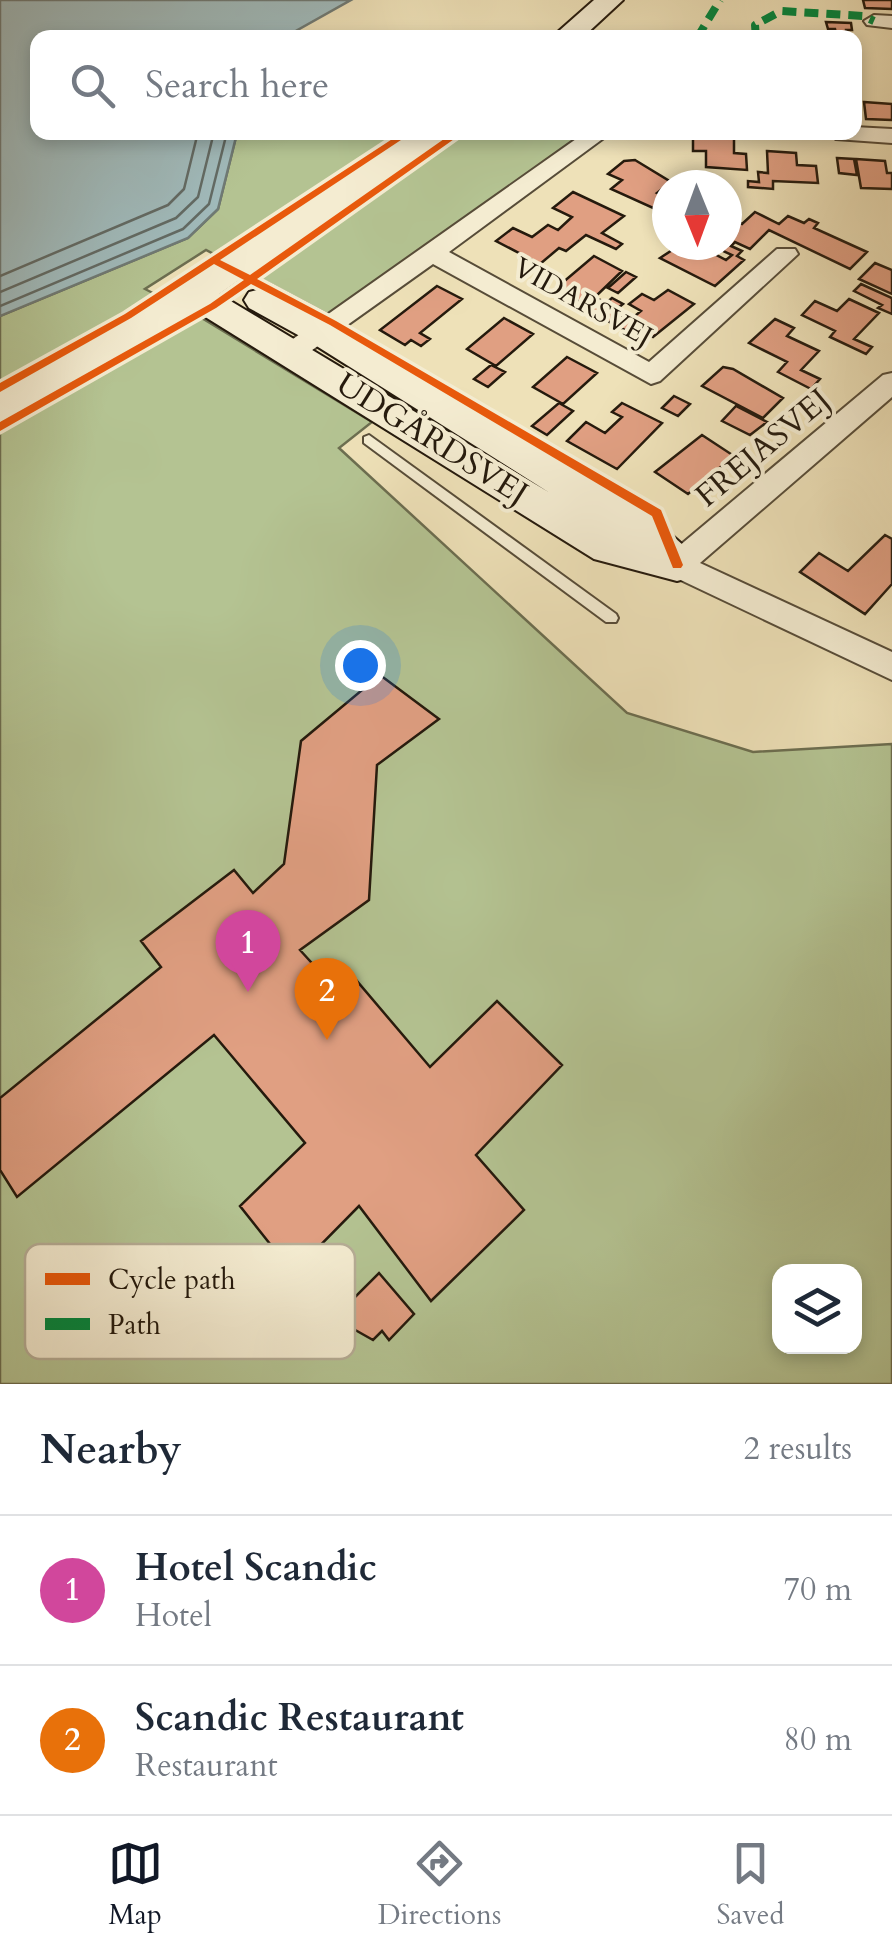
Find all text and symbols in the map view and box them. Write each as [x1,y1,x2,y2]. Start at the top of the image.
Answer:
search box [30,30,862,140]
icon: search [65,58,120,113]
text: Search here [145,59,329,111]
north arrow [652,170,742,260]
street label: VIDARSVEJ [507,248,659,356]
street label: UDGÅRDSVEJ [328,362,536,516]
street label: FREJASVEJ [686,378,840,518]
your location [335,640,386,691]
pin: 1 [216,910,280,992]
pin: 2 [294,958,360,1040]
legend [25,1244,355,1359]
text: Cycle path [108,1261,236,1299]
map controls [772,1264,862,1354]
button: layers [772,1264,862,1354]
text: Path [108,1306,161,1344]
text: Nearby [40,1421,182,1478]
text: 2 results [744,1427,852,1471]
text: Hotel Scandic [135,1542,377,1594]
text: 1 [64,1568,81,1612]
text: 70 m [784,1568,852,1612]
text: Hotel [135,1594,212,1638]
text: Scandic Restaurant [135,1692,464,1744]
text: 2 [64,1718,81,1762]
text: 80 m [784,1718,852,1762]
text: Restaurant [135,1744,278,1788]
tab: Map [108,1836,163,1934]
tab: Directions [378,1836,501,1934]
tab: Saved [716,1836,784,1934]

